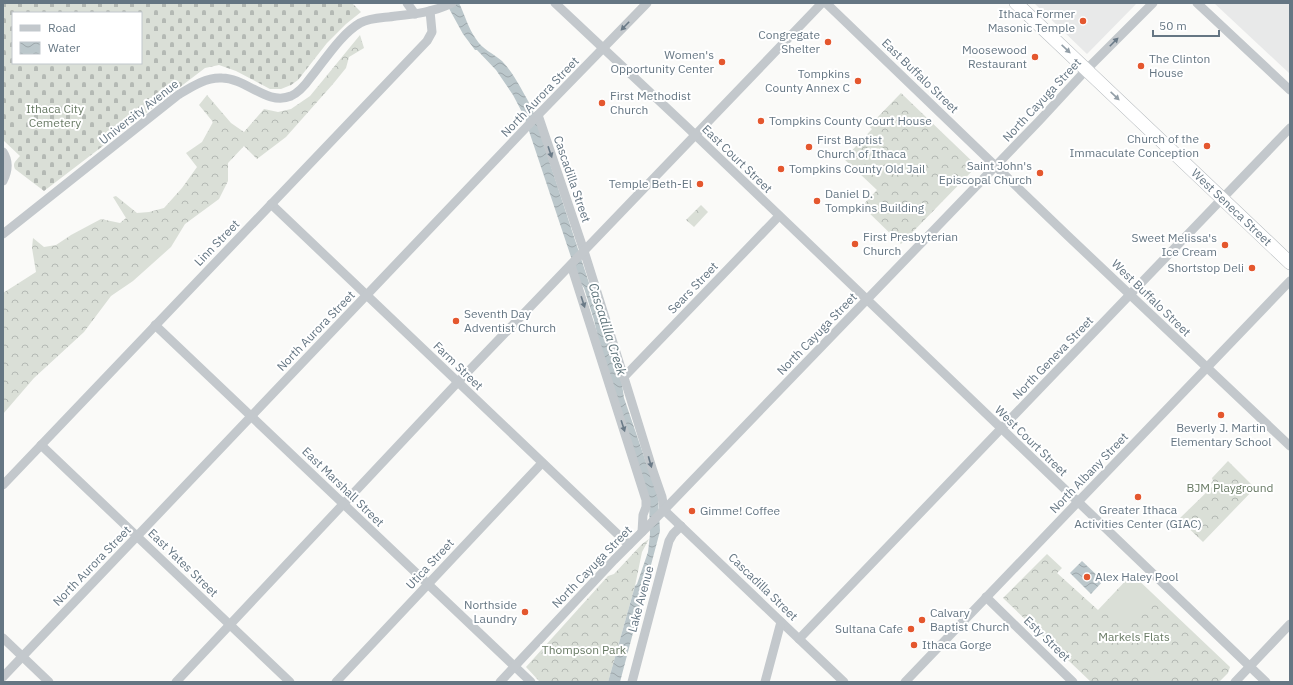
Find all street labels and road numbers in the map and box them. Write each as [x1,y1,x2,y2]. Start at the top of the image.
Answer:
street label: East Buffalo Street [879,35,962,116]
street label: North Aurora Street [498,53,582,140]
street label: North Cayuga Street [999,55,1084,144]
street label: University Avenue [96,76,182,147]
street label: East Court Street [699,121,776,196]
street label: Cascadilla Street [551,133,594,224]
street label: West Seneca Street [1188,165,1275,249]
street label: Linn Street [191,216,242,269]
street label: West Buffalo Street [1109,256,1194,339]
street label: Sears Street [664,259,721,317]
street label: North Aurora Street [274,287,358,374]
street label: North Cayuga Street [774,289,860,378]
street label: North Geneva Street [1009,313,1096,402]
street label: Farm Street [430,338,486,393]
street label: West Court Street [992,402,1071,479]
street label: North Albany Street [1046,429,1131,516]
street label: East Marshall Street [299,444,387,530]
street label: North Aurora Street [50,522,134,609]
street label: North Cayuga Street [549,522,635,611]
street label: East Yates Street [145,525,221,600]
street label: Utica Street [402,535,457,592]
street label: Cascadilla Street [726,550,801,624]
street label: Lake Avenue [624,564,657,634]
street label: Esty Street [1021,613,1074,664]

